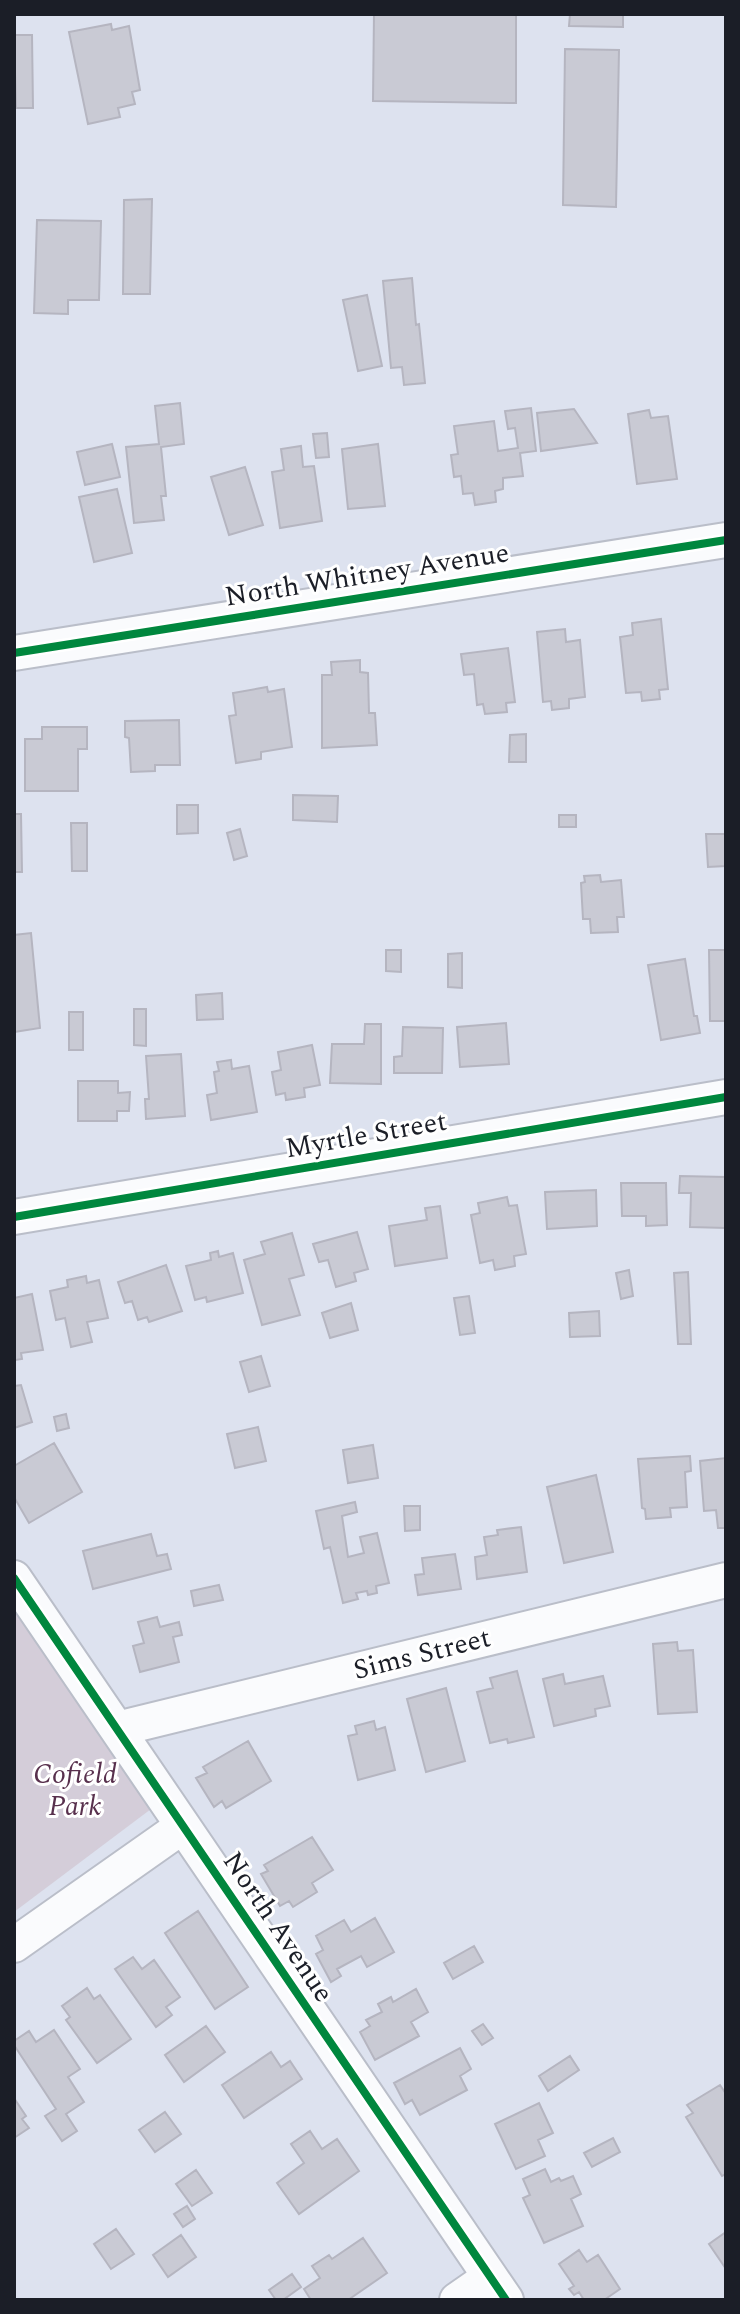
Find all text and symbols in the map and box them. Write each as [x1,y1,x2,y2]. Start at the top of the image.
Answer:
street label: North Whitney Avenue [222,531,512,619]
street label: Myrtle Street [282,1100,450,1170]
street label: Sims Street [349,1616,495,1692]
park label: Cofield Park [33,1753,117,1828]
street label: North Avenue [211,1843,345,2011]

